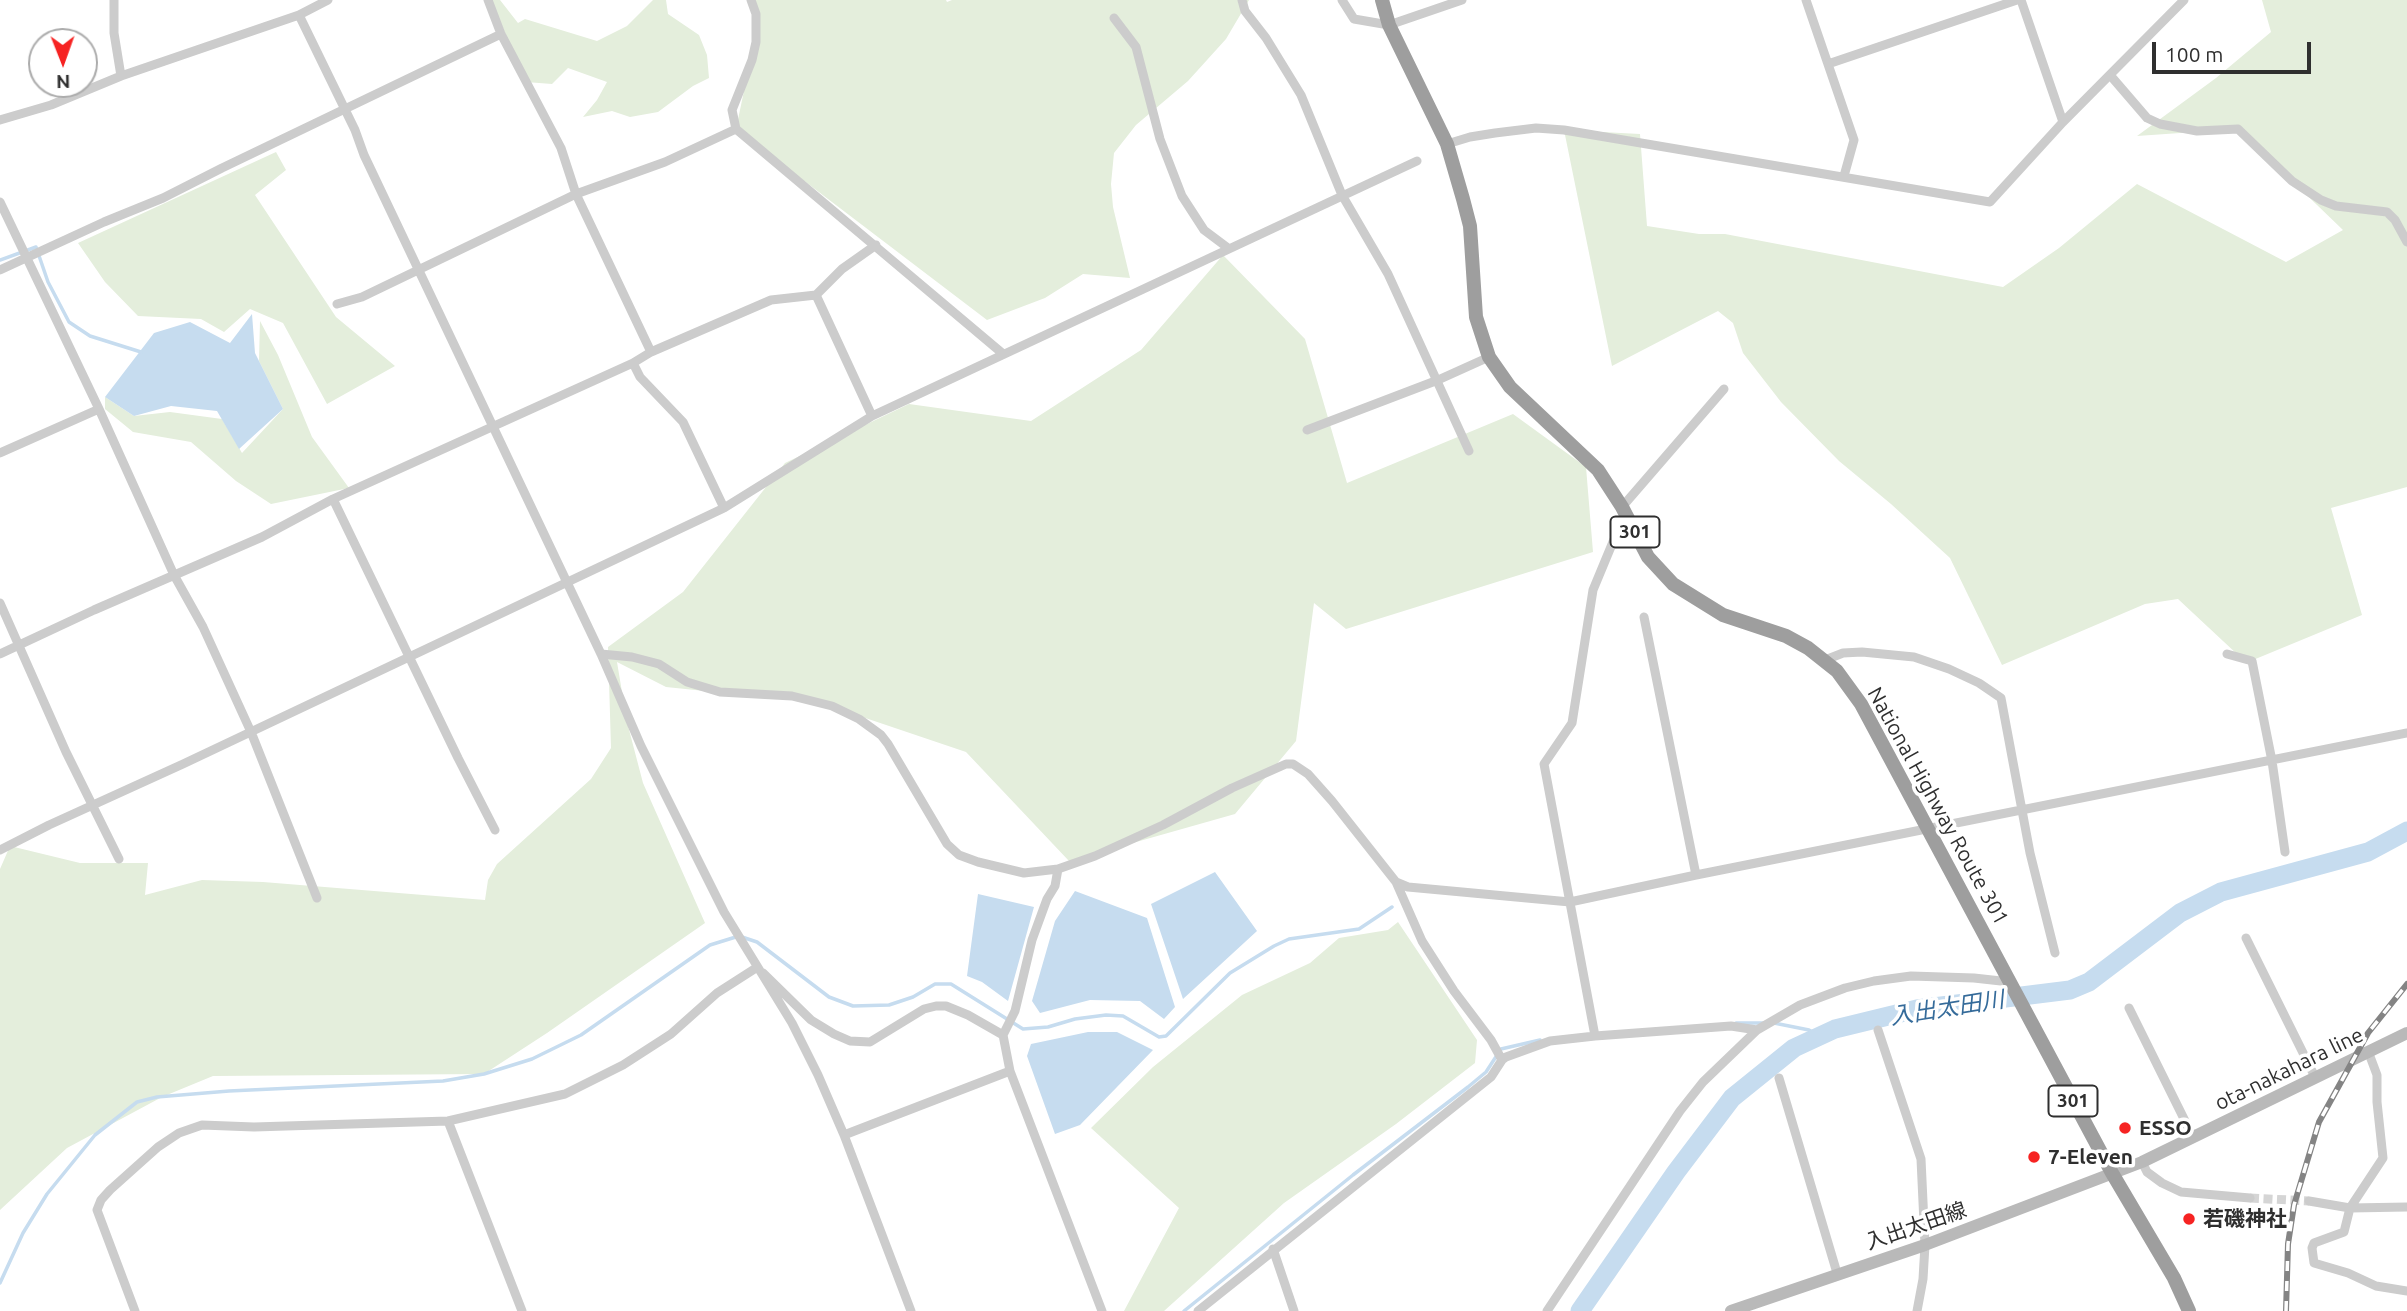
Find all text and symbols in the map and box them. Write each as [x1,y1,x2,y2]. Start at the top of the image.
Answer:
north arrow [28,28,98,98]
scale bar [2155,28,2314,72]
text: 100 m [2165,42,2223,66]
text: N [56,71,71,93]
road number: 301 [1610,516,1660,548]
street label: National Highway Route 301 [1862,683,2014,929]
water label: 入出太田川 [1888,985,2006,1031]
street label: ota-nakahara line [2211,1022,2367,1116]
road number: 301 [2048,1086,2098,1116]
place label: ESSO [2139,1115,2192,1141]
marker: ESSO [2117,1120,2133,1136]
place label: 7-Eleven [2048,1144,2133,1170]
marker: 7-Eleven [2026,1149,2042,1165]
street label: 入出太田線 [1862,1197,1970,1255]
place label: 若磯神社 [2203,1206,2287,1232]
marker: 若磯神社 [2181,1211,2197,1227]

